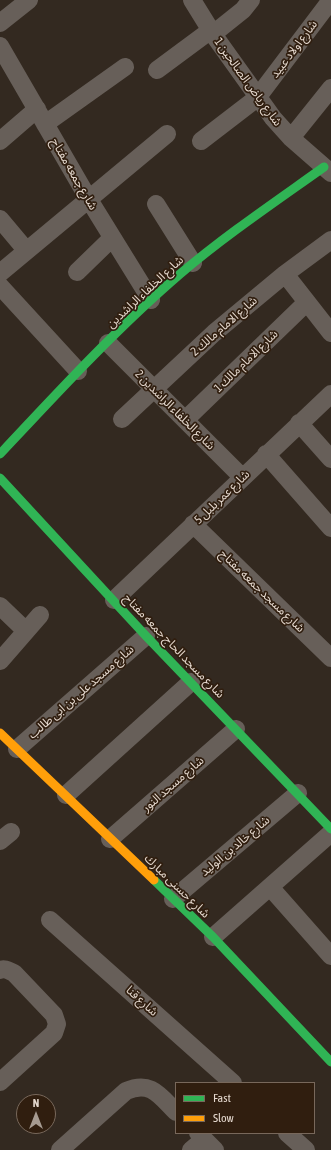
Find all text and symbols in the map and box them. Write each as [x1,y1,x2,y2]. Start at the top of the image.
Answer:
street label: شارع اولاد عبيد [268,17,320,81]
street label: شارع رياض الصالحين 1 [211,35,285,129]
street label: شارع جمعه مفتاح [48,135,100,213]
street label: شارع الخلفاء الراشدين [104,253,186,331]
street label: شارع الامام مالك 2 [188,293,260,359]
street label: شارع الامام مالك 1 [211,327,281,395]
street label: شارع الخلفاء الراشدين 2 [132,367,218,453]
street label: شارع عمر بلبل 5 [191,467,253,527]
street label: شارع مسجد جمعه مفتاح [216,547,308,635]
street label: شارع مسجد الحاج جمعه مفتاح [120,591,228,701]
street label: شارع مسجد على بن ابى طالب [25,642,137,742]
street label: شارع مسجد النور [139,753,207,815]
street label: شارع خالد بن الوليد [197,813,273,879]
street label: شارع حسنى مبارك [141,851,213,921]
street label: شارع قنا [123,983,161,1019]
legend [175,1082,315,1134]
text: Fast [213,1091,231,1105]
north arrow [16,1094,56,1134]
text: N [33,1097,39,1109]
text: Slow [213,1111,234,1125]

